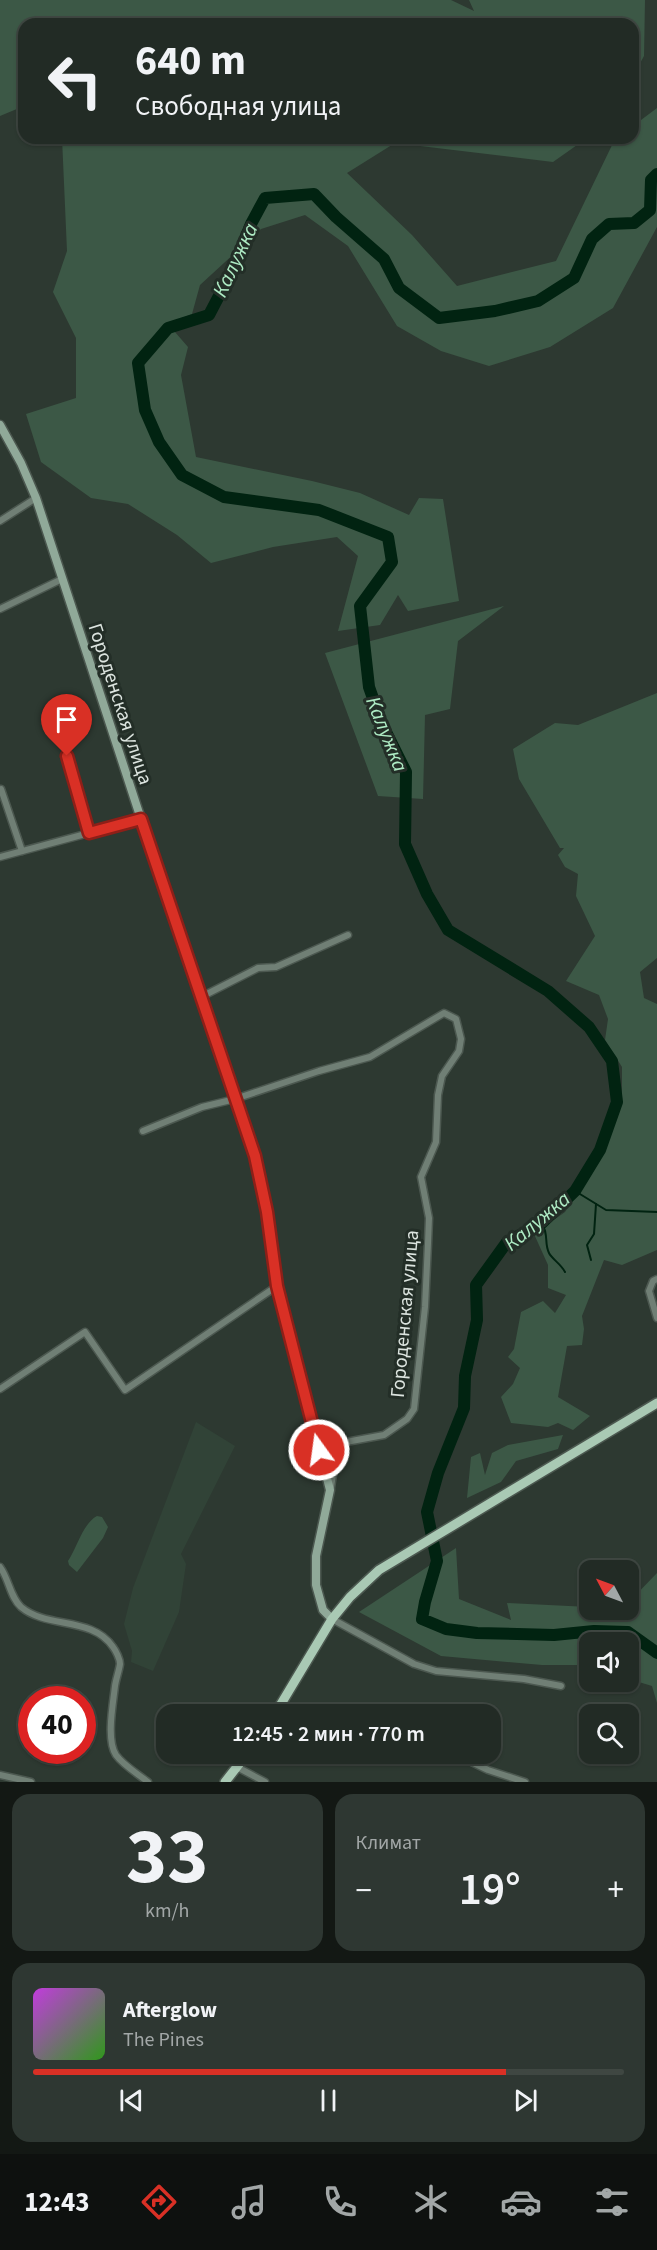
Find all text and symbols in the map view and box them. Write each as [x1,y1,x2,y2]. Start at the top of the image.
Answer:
text: 640 m [135,31,246,91]
icon: left [36,42,114,120]
text: Свободная улица [135,87,341,126]
water label: Калужка [205,218,265,302]
street label: Городенская улица [81,620,159,788]
water label: Калужка [358,692,416,776]
pin [41,694,92,756]
icon: arrive [50,703,83,736]
water label: Калужка [497,1184,577,1258]
street label: Городенская улица [384,1229,426,1399]
position arrow [287,1418,351,1482]
north arrow [579,1560,639,1620]
map controls [579,1560,639,1764]
button: sound [579,1632,639,1692]
speed limit sign: 40 [18,1686,96,1764]
button: search [579,1704,639,1764]
text: 12:45 · 2 мин · 770 m [232,1718,425,1750]
text: 33 [126,1802,208,1913]
text: Климат [356,1829,421,1857]
text: 19° [459,1858,521,1922]
text: − [356,1867,372,1914]
text: + [608,1867,624,1914]
text: km/h [145,1897,189,1925]
text: Afterglow [123,1994,217,2026]
text: The Pines [123,2026,204,2054]
icon: previous [115,2084,148,2117]
icon: pause [312,2084,345,2117]
icon: next [509,2084,542,2117]
icon: directions [138,2181,180,2223]
icon: music [228,2181,270,2223]
icon: phone [319,2181,361,2223]
icon: climate [410,2181,452,2223]
icon: car [500,2181,542,2223]
icon: filters [591,2181,633,2223]
text: 12:43 [24,2183,89,2222]

